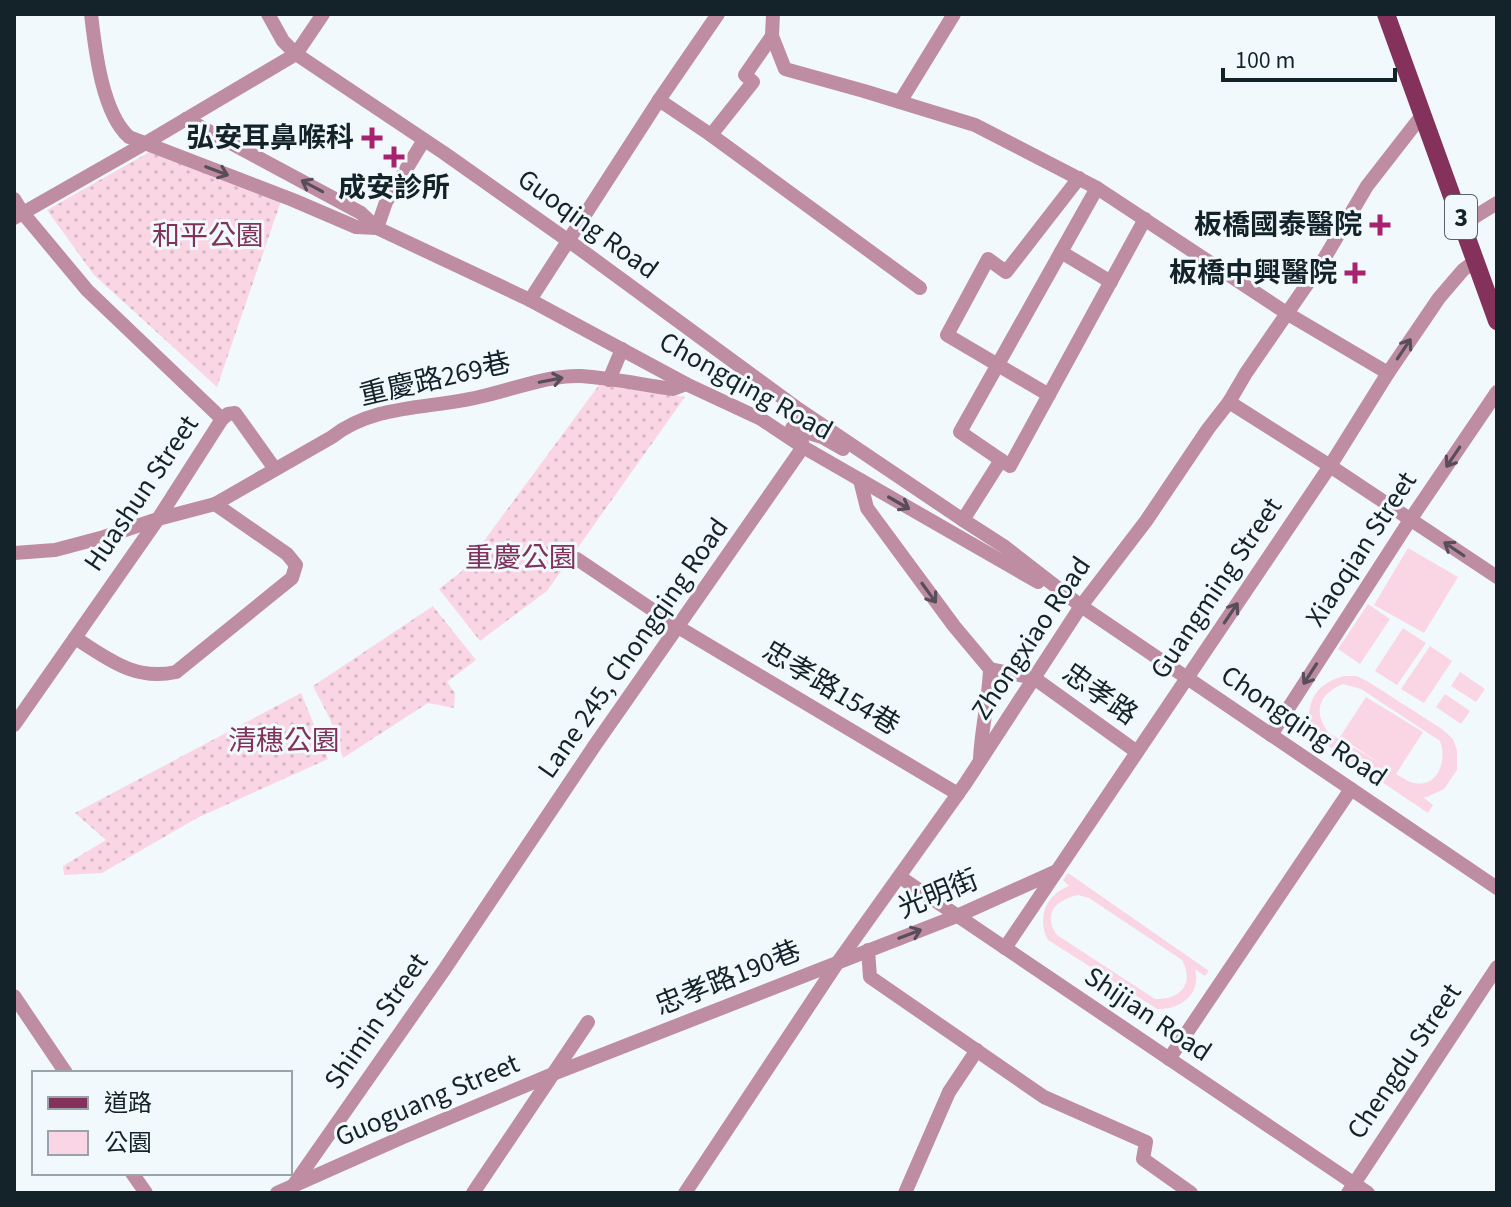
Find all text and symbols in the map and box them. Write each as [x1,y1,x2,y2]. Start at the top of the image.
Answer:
scale bar [1223,32,1395,82]
text: 100 m [1235,43,1295,78]
place label: 弘安耳鼻喉科 [186,118,354,158]
marker: 弘安耳鼻喉科 [361,127,383,149]
marker: 成安診所 [383,146,405,168]
street label: Guoqing Road [509,159,667,289]
one-way arrow [205,165,229,179]
place label: 成安診所 [338,168,450,208]
one-way arrow [300,178,324,194]
road number: 3 [1445,195,1477,239]
place label: 板橋國泰醫院 [1194,205,1362,245]
marker: 板橋國泰醫院 [1369,214,1391,236]
park label: 和平公園 [152,216,264,256]
place label: 板橋中興醫院 [1169,253,1337,293]
marker: 板橋中興醫院 [1344,262,1366,284]
street label: Chongqing Road [652,322,840,450]
one-way arrow [1396,339,1412,361]
street label: 重慶路269巷 [356,342,514,416]
one-way arrow [537,372,563,387]
street label: Huashun Street [74,406,208,579]
one-way arrow [1445,445,1461,467]
street label: Xiaoqian Street [1296,463,1427,635]
street label: Guangming Street [1140,489,1292,687]
one-way arrow [887,496,911,511]
street label: Lane 245, Chongqing Road [528,510,738,786]
park label: 重慶公園 [465,538,577,578]
one-way arrow [1443,540,1465,557]
street label: Zhongxiao Road [961,548,1101,728]
one-way arrow [921,581,938,603]
one-way arrow [1222,603,1239,625]
street label: 忠孝路154巷 [755,631,907,745]
street label: 忠孝路 [1054,654,1146,734]
street label: Chongqing Road [1213,655,1395,797]
one-way arrow [1302,662,1318,685]
park label: 清穗公園 [228,721,340,761]
street label: 光明街 [892,860,984,928]
one-way arrow [898,926,922,940]
street label: 忠孝路190巷 [649,931,807,1025]
street label: Shimin Street [314,944,438,1097]
street label: Shijian Road [1076,957,1220,1071]
street label: Chengdu Street [1337,974,1471,1147]
street label: Guoguang Street [329,1043,526,1157]
legend [32,1071,292,1175]
text: 道路 [104,1086,152,1121]
text: 公園 [104,1126,152,1161]

